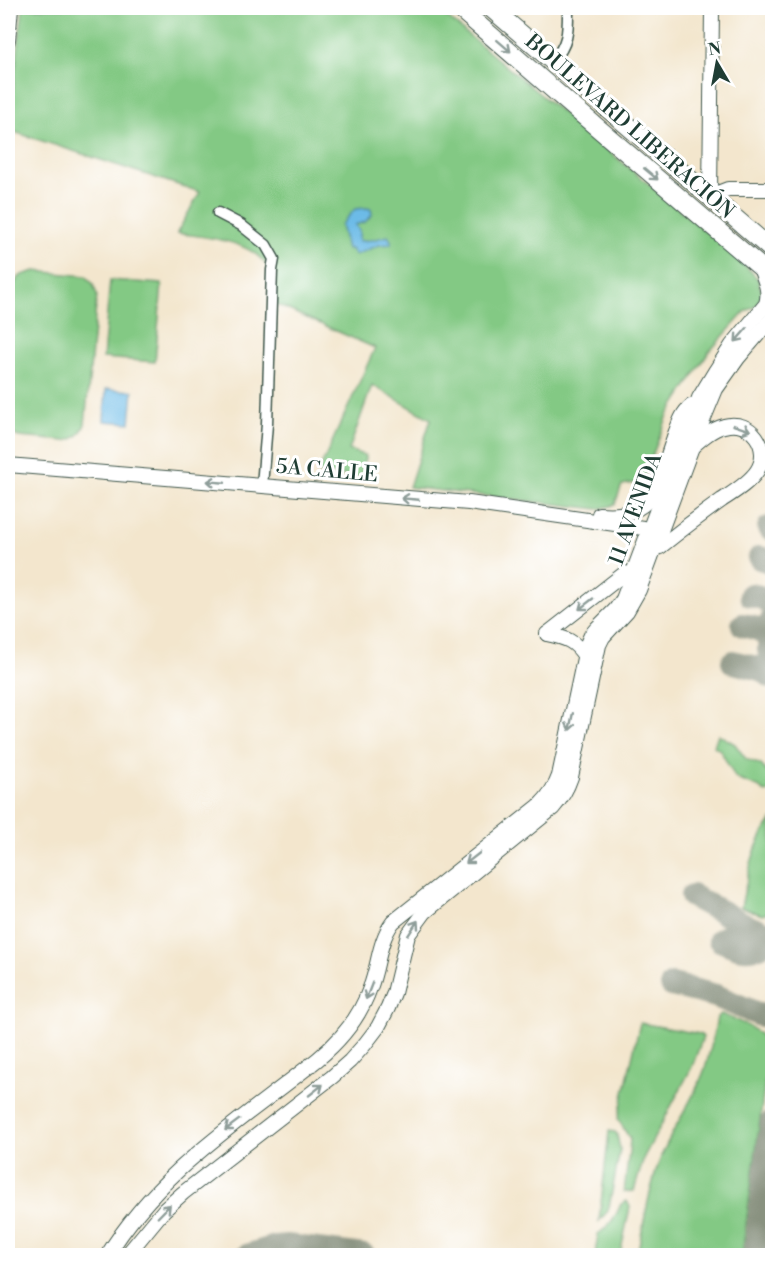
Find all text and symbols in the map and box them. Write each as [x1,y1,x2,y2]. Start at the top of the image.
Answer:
street label: BOULEVARD LIBERACIÓN [520,28,740,224]
north arrow [687,33,747,93]
one-way arrow [496,39,511,53]
one-way arrow [643,167,659,180]
one-way arrow [734,327,748,342]
one-way arrow [733,423,752,434]
street label: 11 AVENIDA [604,449,669,569]
street label: 5A CALLE [275,454,379,488]
one-way arrow [207,476,227,487]
one-way arrow [401,493,421,504]
one-way arrow [578,597,594,610]
one-way arrow [565,712,576,731]
one-way arrow [465,852,481,865]
one-way arrow [407,919,420,936]
one-way arrow [362,981,373,999]
one-way arrow [308,1083,324,1096]
one-way arrow [225,1119,241,1132]
one-way arrow [156,1204,171,1219]

